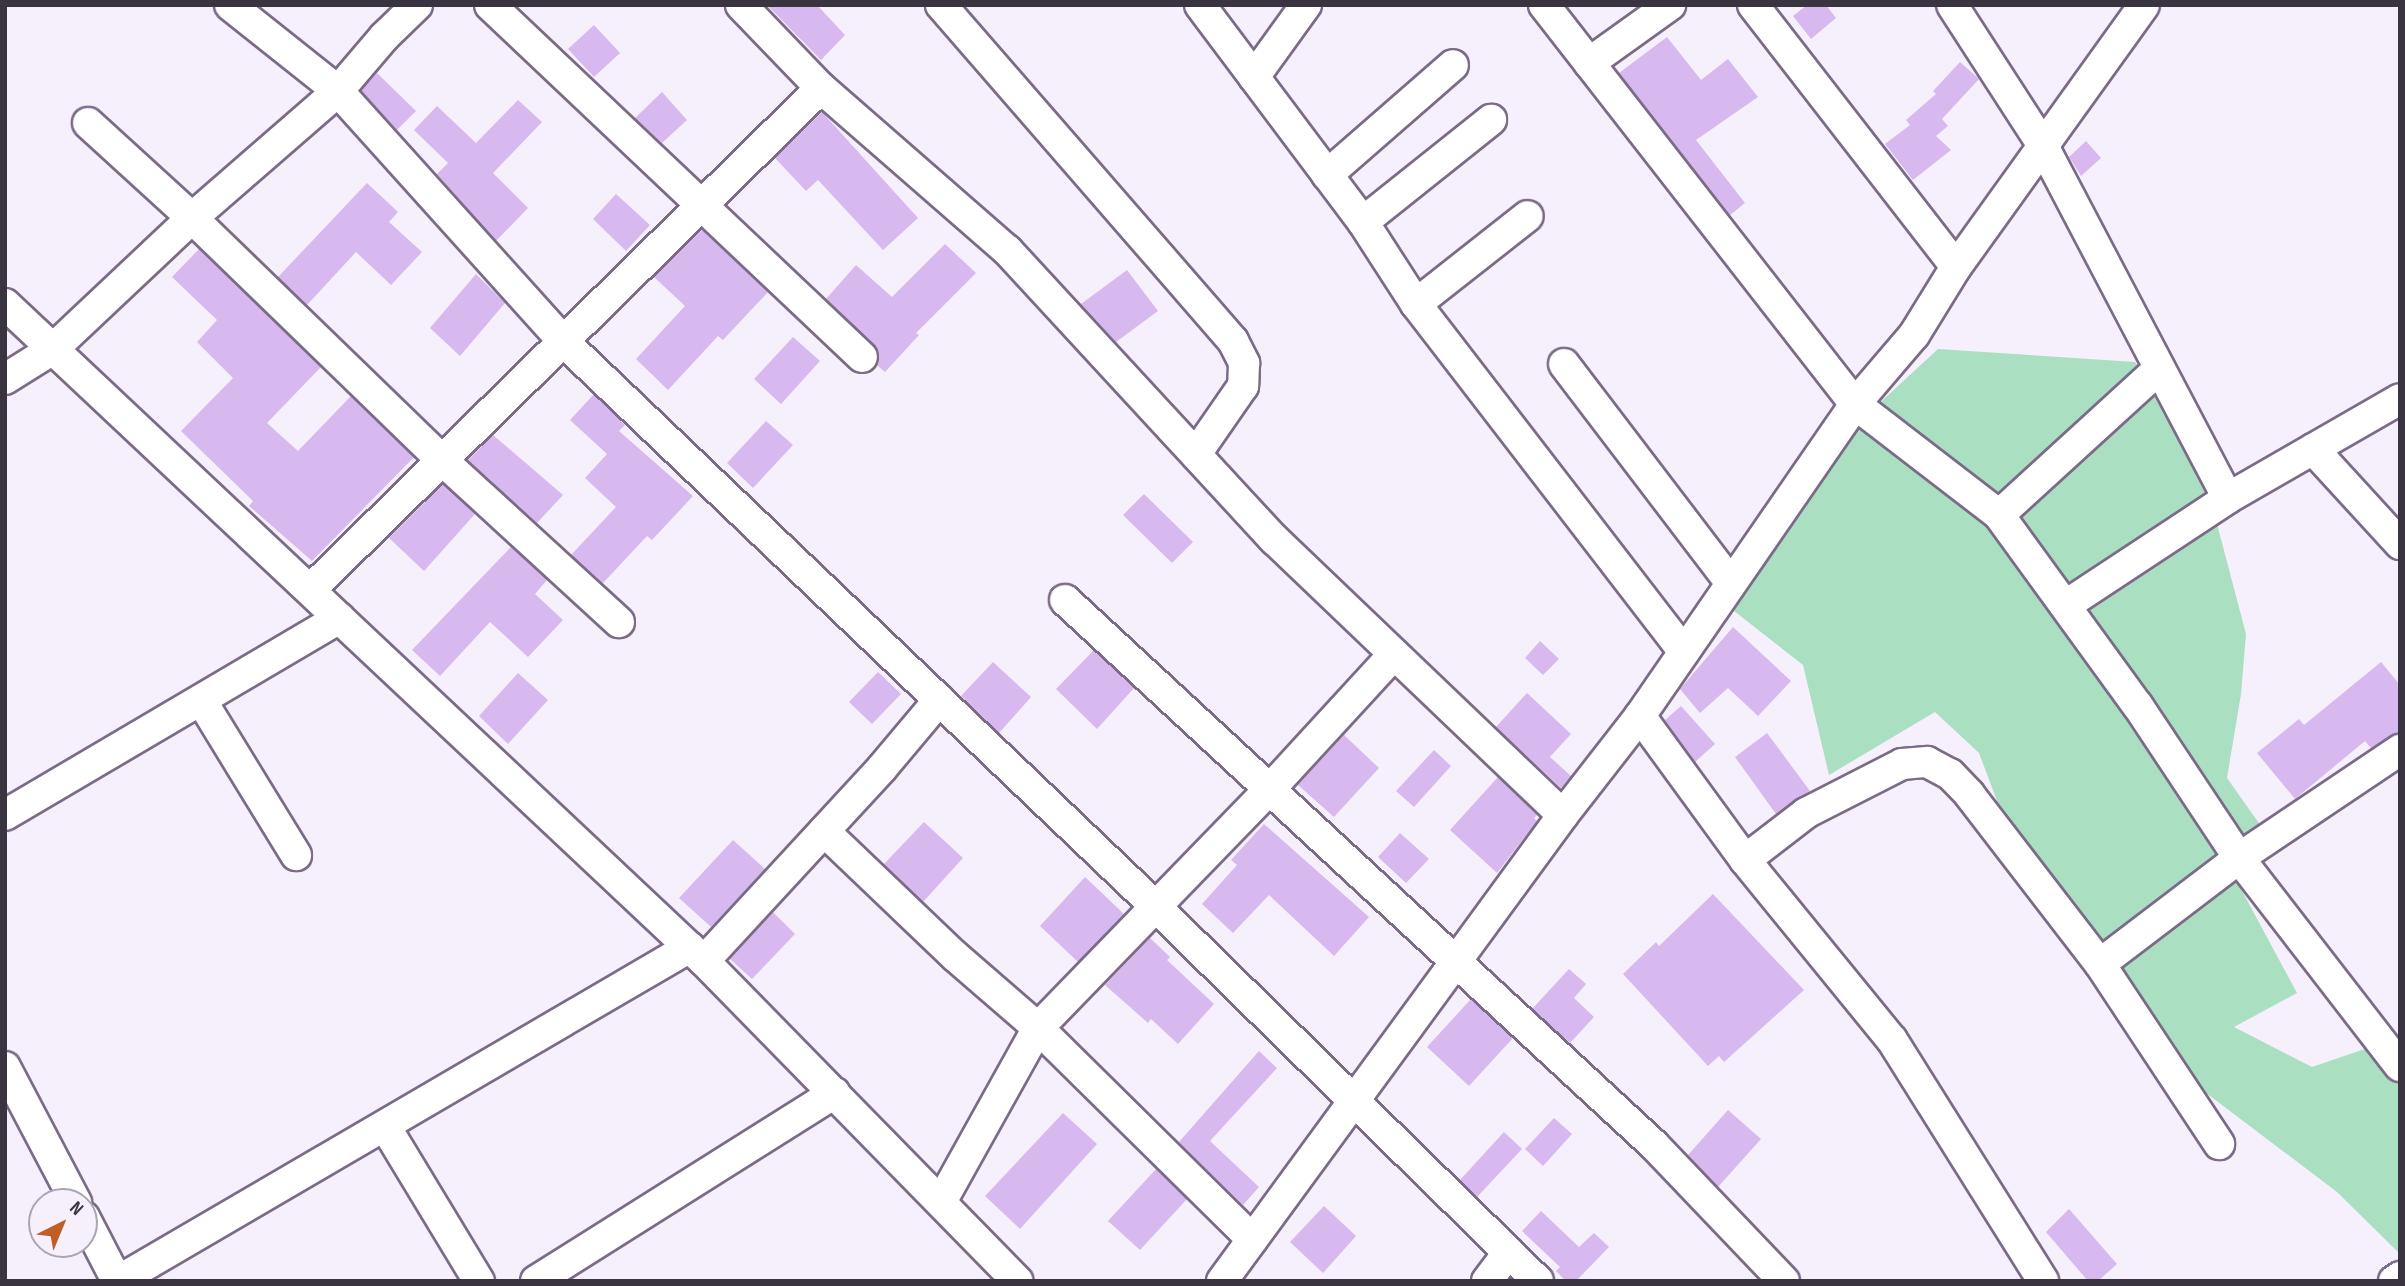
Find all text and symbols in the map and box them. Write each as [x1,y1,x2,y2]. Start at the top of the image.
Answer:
north arrow [28,1188,98,1258]
text: N [65,1197,88,1221]

